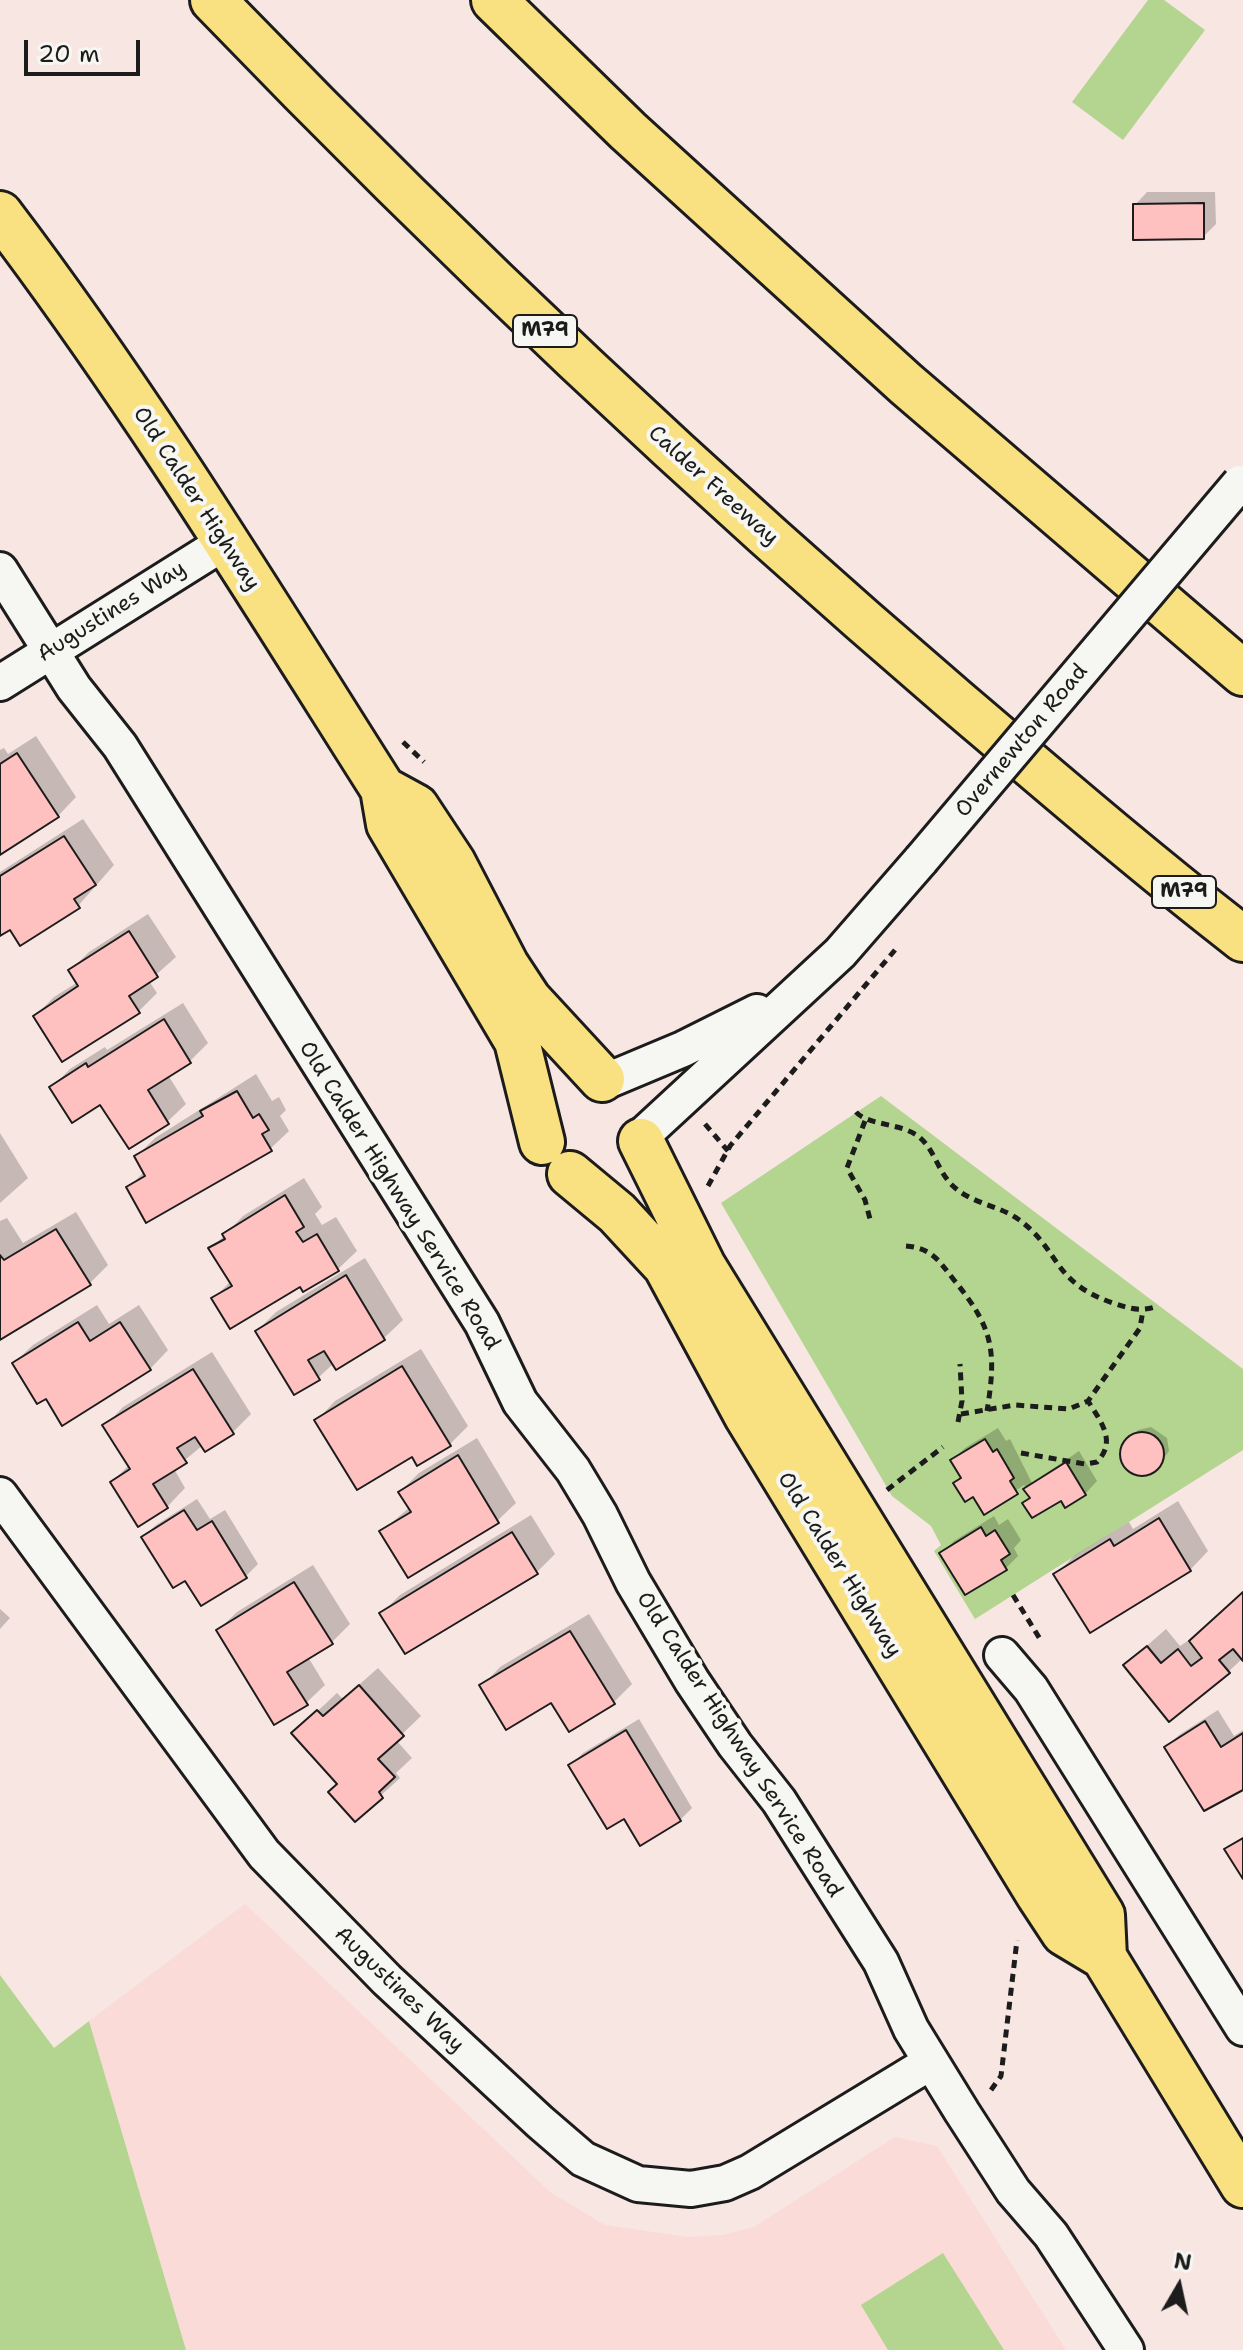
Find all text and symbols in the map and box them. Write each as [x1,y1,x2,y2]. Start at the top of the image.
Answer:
scale bar [28,24,144,74]
text: 20 m [38,38,100,70]
road number: M79 [513,315,577,347]
street label: Old Calder Highway [127,402,265,596]
street label: Calder Freeway [642,421,784,551]
street label: Augustines Way [33,556,191,668]
street label: Overnewton Road [950,659,1094,823]
road number: M79 [1152,876,1216,908]
street label: Old Calder Highway Service Road [293,1037,505,1355]
street label: Old Calder Highway [771,1467,907,1663]
street label: Old Calder Highway Service Road [630,1587,848,1903]
street label: Augustines Way [329,1921,469,2059]
north arrow [1139,2246,1219,2326]
text: N [1172,2246,1194,2277]

